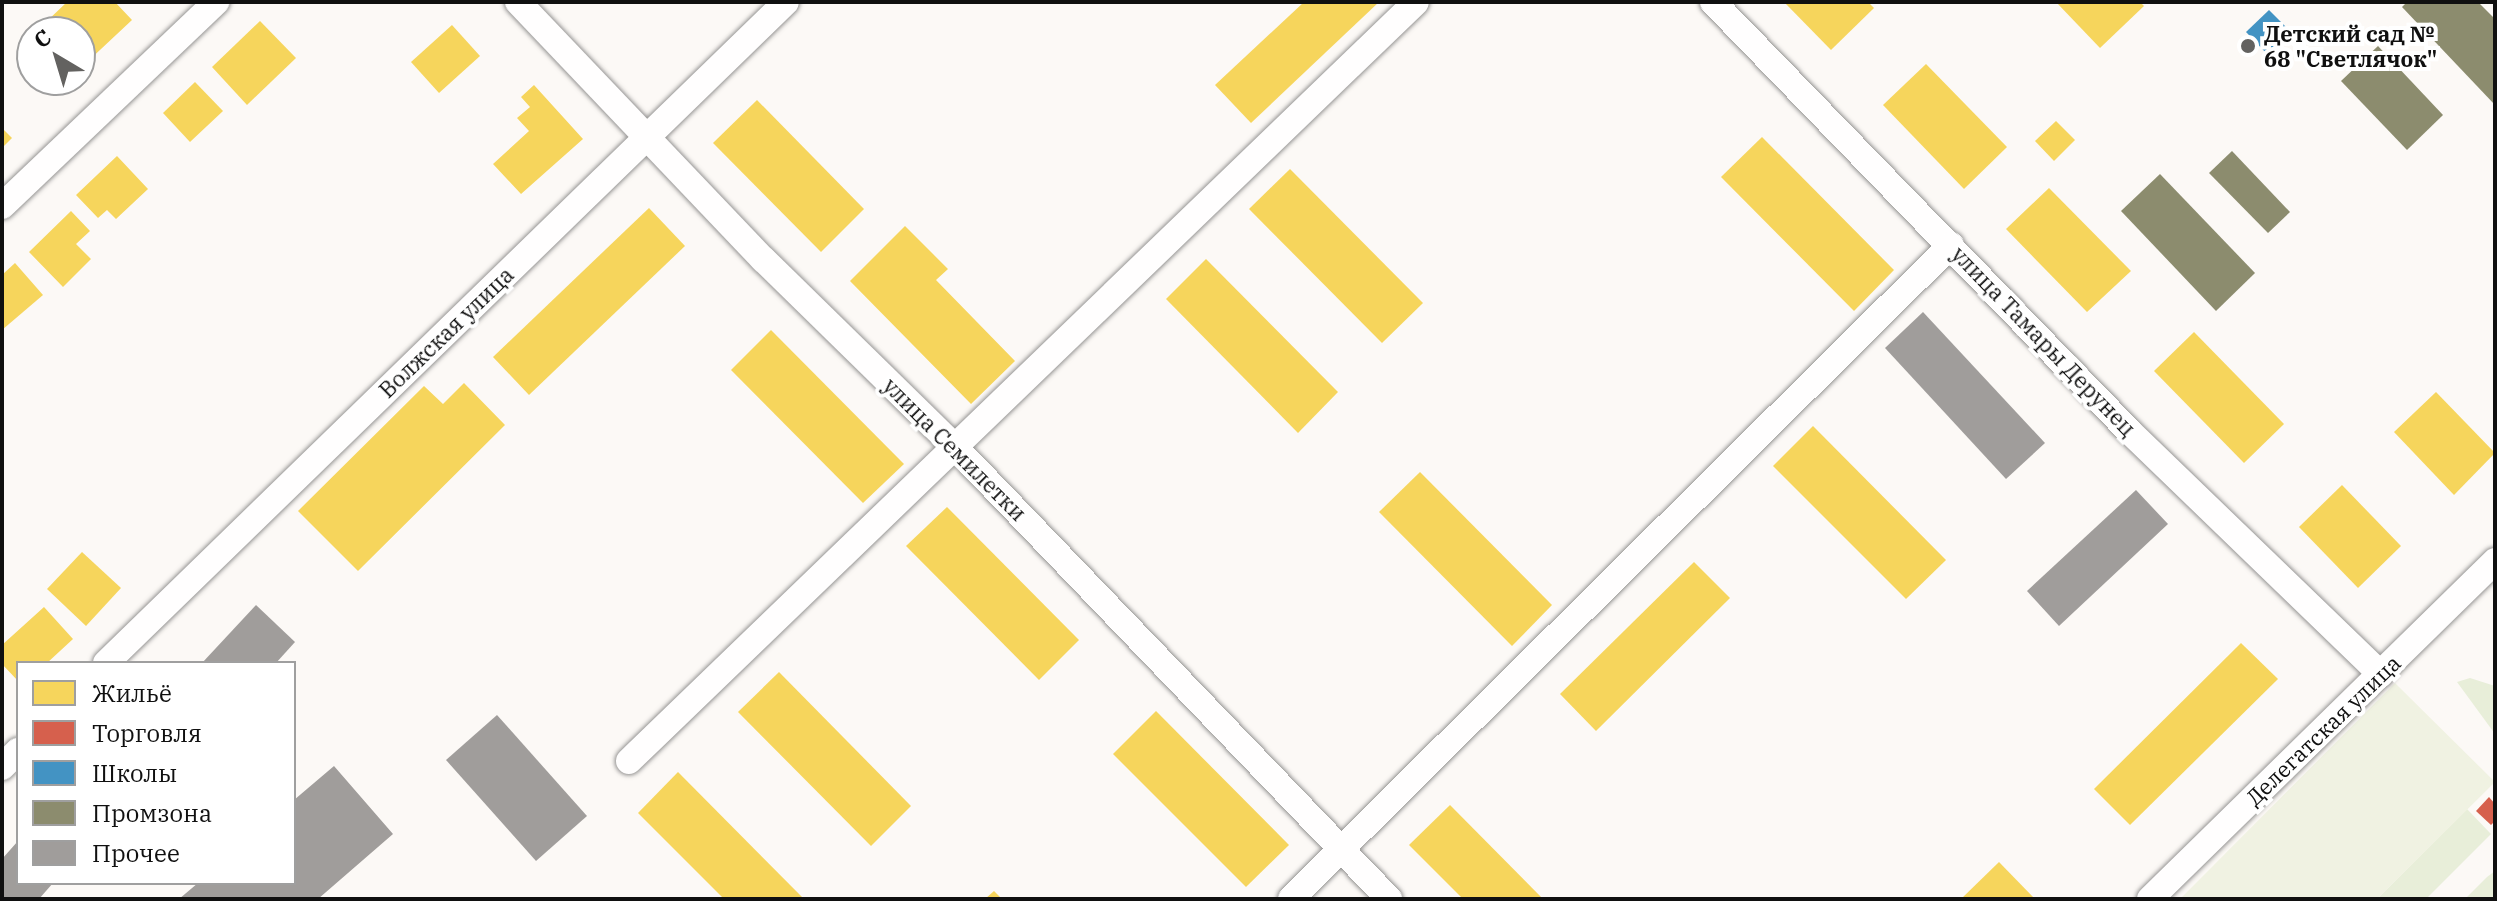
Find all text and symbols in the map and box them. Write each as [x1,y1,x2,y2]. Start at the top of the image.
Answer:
north arrow [16,16,96,96]
place label: Детский сад № 68 "Светлячок" [2264,20,2437,72]
text: С [27,22,57,54]
marker: Детский сад № 68 "Светлячок" [2239,37,2257,55]
street label: улица Тамары Дерунец [1947,241,2141,441]
street label: Волжская улица [373,261,519,403]
street label: улица Семилетки [878,372,1032,526]
street label: Делегатская улица [2240,649,2406,811]
legend [16,661,296,885]
text: Жильё [92,677,172,709]
text: Торговля [92,717,202,749]
text: Школы [92,757,177,789]
text: Промзона [92,797,212,829]
text: Прочее [92,837,180,869]

